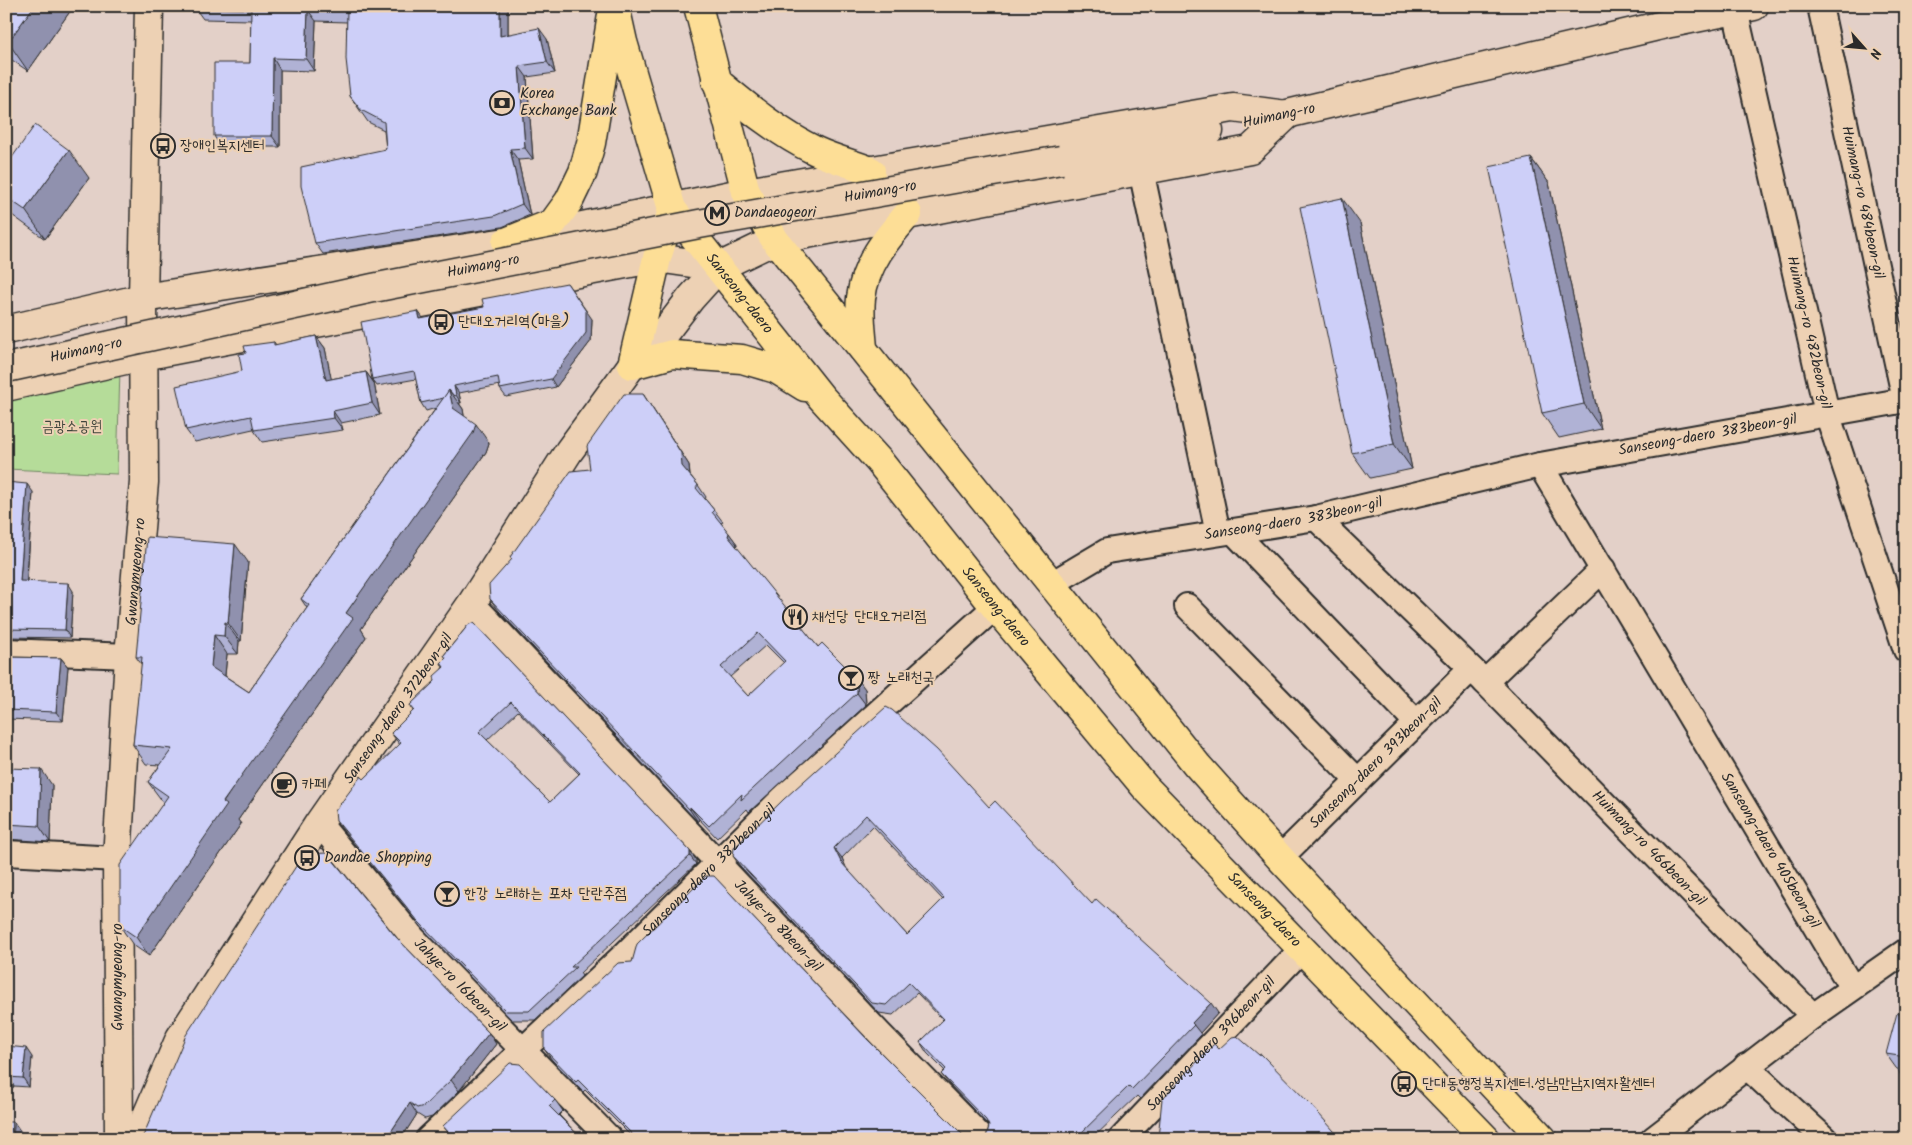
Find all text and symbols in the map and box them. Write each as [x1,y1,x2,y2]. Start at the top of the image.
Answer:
north arrow [1840,22,1890,72]
text: N [1863,45,1887,63]
place label: Korea Exchange Bank [520,82,617,123]
bank icon: Korea Exchange Bank [489,90,515,116]
street label: Huimang-ro [1241,97,1318,135]
street label: Huimang-ro 484beon-gil [1834,124,1891,282]
bus stop icon: 장애인복지센터 [150,133,176,159]
place label: 장애인복지센터 [180,134,265,158]
street label: Huimang-ro [842,174,919,210]
metro station icon: Dandaeogeori [704,200,730,226]
place label: Dandaeogeori [734,201,817,225]
street label: Huimang-ro [445,247,522,285]
street label: Sanseong-daero [699,248,779,340]
street label: Huimang-ro 482beon-gil [1780,254,1838,412]
bus stop icon: 단대오거리역(마을) [428,309,454,335]
place label: 단대오거리역(마을) [458,310,569,334]
street label: Huimang-ro [48,331,125,370]
street label: Sanseong-daero 383beon-gil [1617,407,1799,463]
park label: 금광소공원 [42,415,102,439]
street label: Sanseong-daero 383beon-gil [1203,491,1385,547]
street label: Gwangmyeong-ro [120,517,153,626]
street label: Sanseong-daero [955,561,1036,653]
restaurant icon: 채선당 단대오거리점 [782,604,808,630]
place label: 채선당 단대오거리점 [812,605,927,629]
street label: Sanseong-daero 372beon-gil [338,628,460,789]
bar icon: 짱 노래천국 [838,665,864,691]
place label: 짱 노래천국 [868,666,934,690]
street label: Sanseong-daero 393beon-gil [1304,691,1448,835]
street label: Sanseong-daero 405beon-gil [1714,768,1826,934]
cafe icon: 카페 [271,772,297,798]
place label: 카페 [302,773,326,797]
street label: Huimang-ro 466beon-gil [1586,785,1712,913]
street label: Sanseong-daero 382beon-gil [637,798,783,943]
bus stop icon: Dandae Shopping [294,845,320,871]
place label: Dandae Shopping [324,846,432,870]
street label: Sanseong-daero [1221,866,1307,954]
street label: Jahye-ro 8beon-gil [728,874,828,978]
bar icon: 한강 노래하는 포차 단란주점 [434,881,460,907]
place label: 한강 노래하는 포차 단란주점 [464,882,627,906]
street label: Gwangmyeong-ro [106,923,130,1031]
street label: Jahye-ro 16beon-gil [407,933,512,1039]
street label: Sanseong-daero 396beon-gil [1141,971,1282,1117]
bus stop icon: 단대동행정복지센터.성남만남지역자활센터 [1391,1071,1417,1097]
place label: 단대동행정복지센터.성남만남지역자활센터 [1422,1072,1655,1096]

